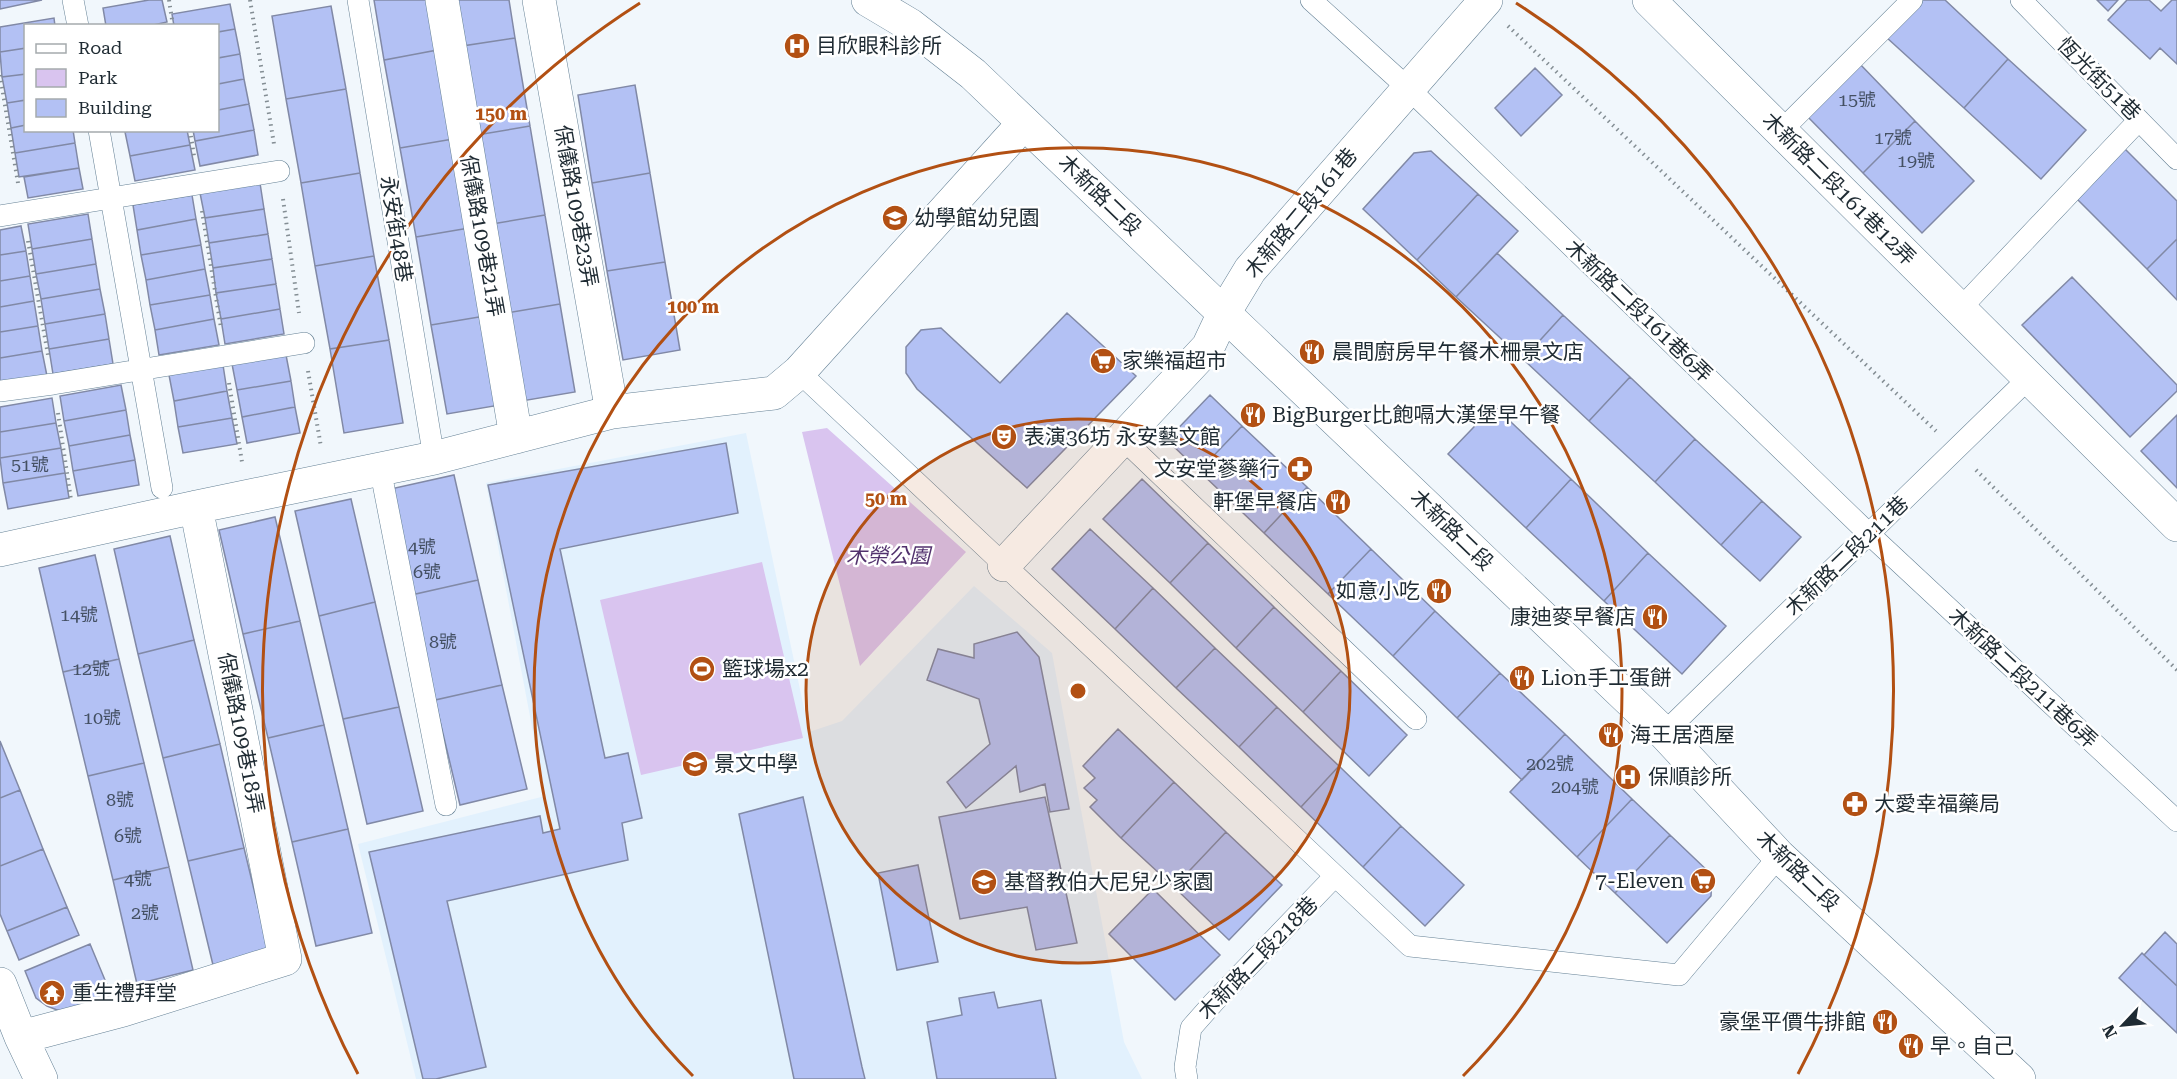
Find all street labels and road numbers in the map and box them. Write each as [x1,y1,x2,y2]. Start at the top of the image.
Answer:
street label: 恆光街51巷 [2052,32,2146,126]
street label: 木新路二段161巷12弄 [1758,108,1920,270]
street label: 保儀路109巷23弄 [550,123,602,289]
street label: 木新路二段161巷 [1240,144,1362,282]
street label: 木新路二段 [1054,150,1146,240]
street label: 保儀路109巷21弄 [456,153,508,319]
street label: 永安街48巷 [376,174,416,284]
street label: 木新路二段161巷6弄 [1561,235,1717,387]
street label: 木新路二段 [1406,485,1498,575]
street label: 木新路二段211巷 [1781,491,1913,621]
street label: 木新路二段211巷6弄 [1944,603,2102,753]
street label: 保儀路109巷18弄 [214,650,268,816]
street label: 木新路二段 [1752,826,1844,916]
street label: 木新路二段218巷 [1193,892,1323,1024]

